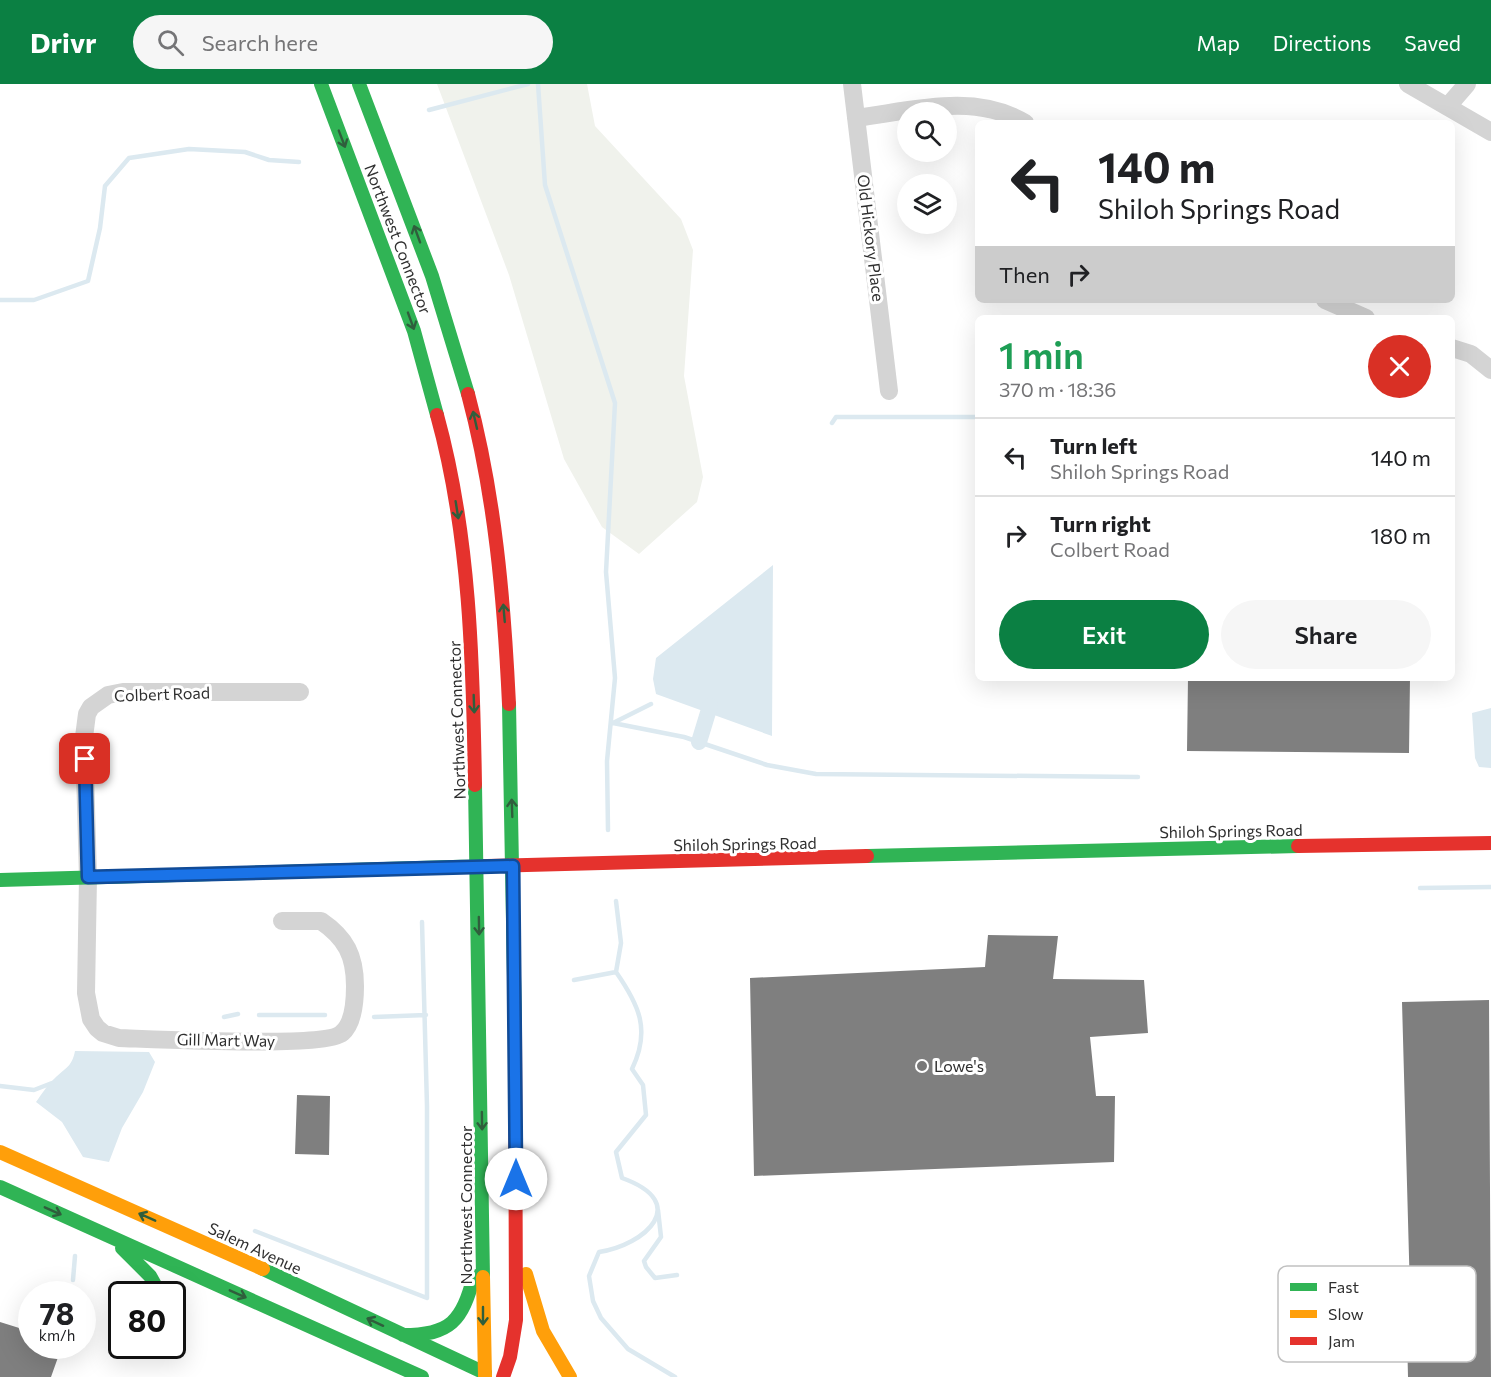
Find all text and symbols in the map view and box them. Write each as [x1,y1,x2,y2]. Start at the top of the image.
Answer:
search box [133,15,553,69]
text: Drivr [30,25,97,59]
icon: search [154,26,187,59]
text: Search here [202,29,318,56]
text: Map [1197,30,1240,55]
text: Directions [1273,30,1371,55]
text: Saved [1404,30,1461,55]
map controls [897,102,957,234]
button: search [897,102,957,162]
one-way arrow [337,129,348,147]
text: 140 m [1098,140,1215,192]
icon: left [999,144,1077,222]
street label: Northwest Connector [361,161,436,317]
street label: Old Hickory Place [854,173,889,303]
button: layers [897,174,957,234]
text: Shiloh Springs Road [1098,192,1340,225]
one-way arrow [411,226,422,244]
icon: right [1062,258,1095,291]
text: Then [999,261,1050,288]
one-way arrow [406,311,417,330]
text: 1 min [999,332,1084,376]
button: close [1368,335,1431,398]
text: 370 m · 18:36 [999,377,1117,401]
one-way arrow [469,411,481,430]
text: Turn left [1050,432,1137,459]
icon: left [999,441,1032,474]
text: 140 m [1371,444,1431,471]
text: Shiloh Springs Road [1050,459,1229,483]
one-way arrow [451,500,462,520]
text: Turn right [1050,510,1151,537]
icon: right [999,519,1032,552]
text: 180 m [1370,522,1431,549]
text: Colbert Road [1050,537,1170,561]
button: Exit [999,600,1209,669]
button: Share [1221,600,1431,669]
one-way arrow [498,604,509,624]
street label: Northwest Connector [444,640,469,800]
street label: Colbert Road [114,682,210,705]
one-way arrow [468,694,479,714]
pin [59,733,110,784]
icon: arrive [68,742,101,775]
one-way arrow [506,798,517,818]
street label: Shiloh Springs Road [1159,820,1303,841]
street label: Shiloh Springs Road [673,833,817,854]
one-way arrow [473,916,485,936]
street label: Gill Mart Way [177,1029,275,1050]
place label: Lowe's [934,1056,984,1075]
marker: Lowe's [915,1059,929,1073]
one-way arrow [476,1111,487,1131]
street label: Northwest Connector [456,1125,475,1285]
position arrow [484,1147,548,1211]
one-way arrow [44,1206,62,1217]
one-way arrow [138,1211,156,1222]
street label: Salem Avenue [206,1218,305,1277]
legend [1278,1266,1476,1362]
text: Fast [1328,1277,1359,1296]
speed limit sign: 80 [108,1281,186,1359]
one-way arrow [229,1289,247,1300]
text: 78 [40,1294,74,1331]
text: Slow [1328,1304,1364,1323]
one-way arrow [477,1306,489,1326]
one-way arrow [366,1315,384,1327]
text: km/h [39,1326,75,1344]
text: Jam [1328,1331,1355,1350]

